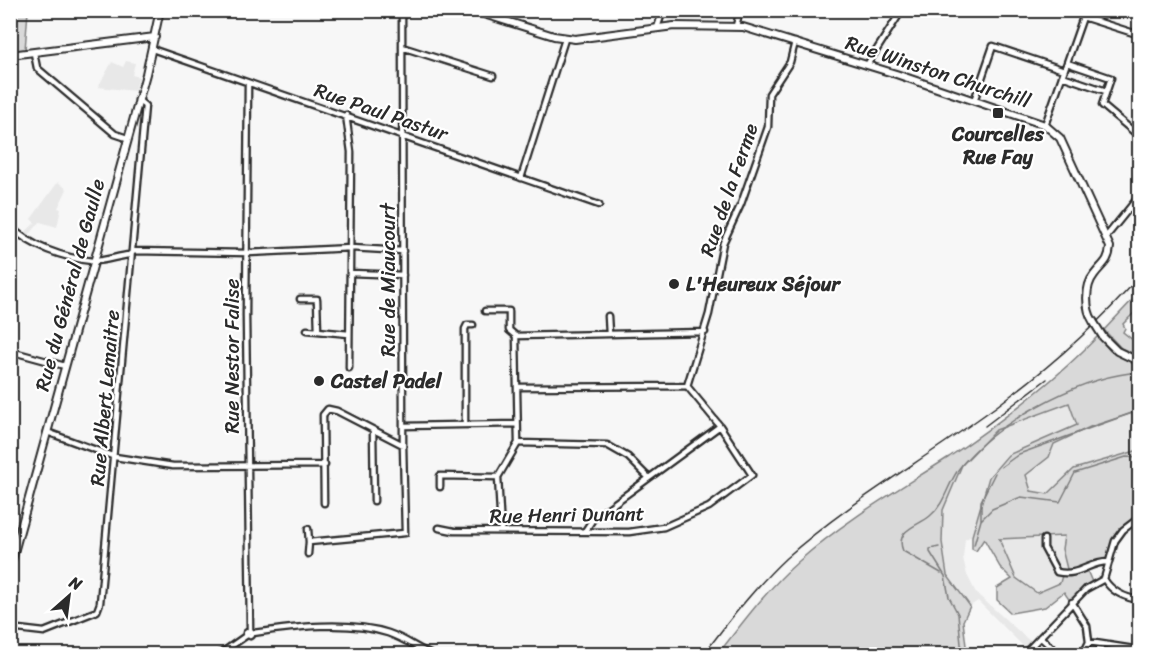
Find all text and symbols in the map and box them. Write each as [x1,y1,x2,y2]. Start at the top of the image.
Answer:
street label: Rue Winston Churchill [841,26,1036,119]
street label: Rue Paul Pastur [309,73,454,152]
marker: Courcelles Rue Fay [991,106,1005,120]
place label: Courcelles Rue Fay [951,117,1045,175]
street label: Rue de la Ferme [690,118,768,261]
street label: Rue du Général de Gaulle [25,175,115,395]
street label: Rue de Miaucourt [371,202,406,357]
place label: L'Heureux Séjour [686,267,841,302]
marker: L'Heureux Séjour [667,277,681,291]
street label: Rue Nestor Falise [215,278,250,434]
street label: Rue Albert Lemaitre [80,309,130,487]
place label: Castel Padel [330,364,443,399]
marker: Castel Padel [312,374,326,388]
street label: Rue Henri Dunant [489,496,645,534]
north arrow [39,566,99,626]
text: N [63,567,88,599]

